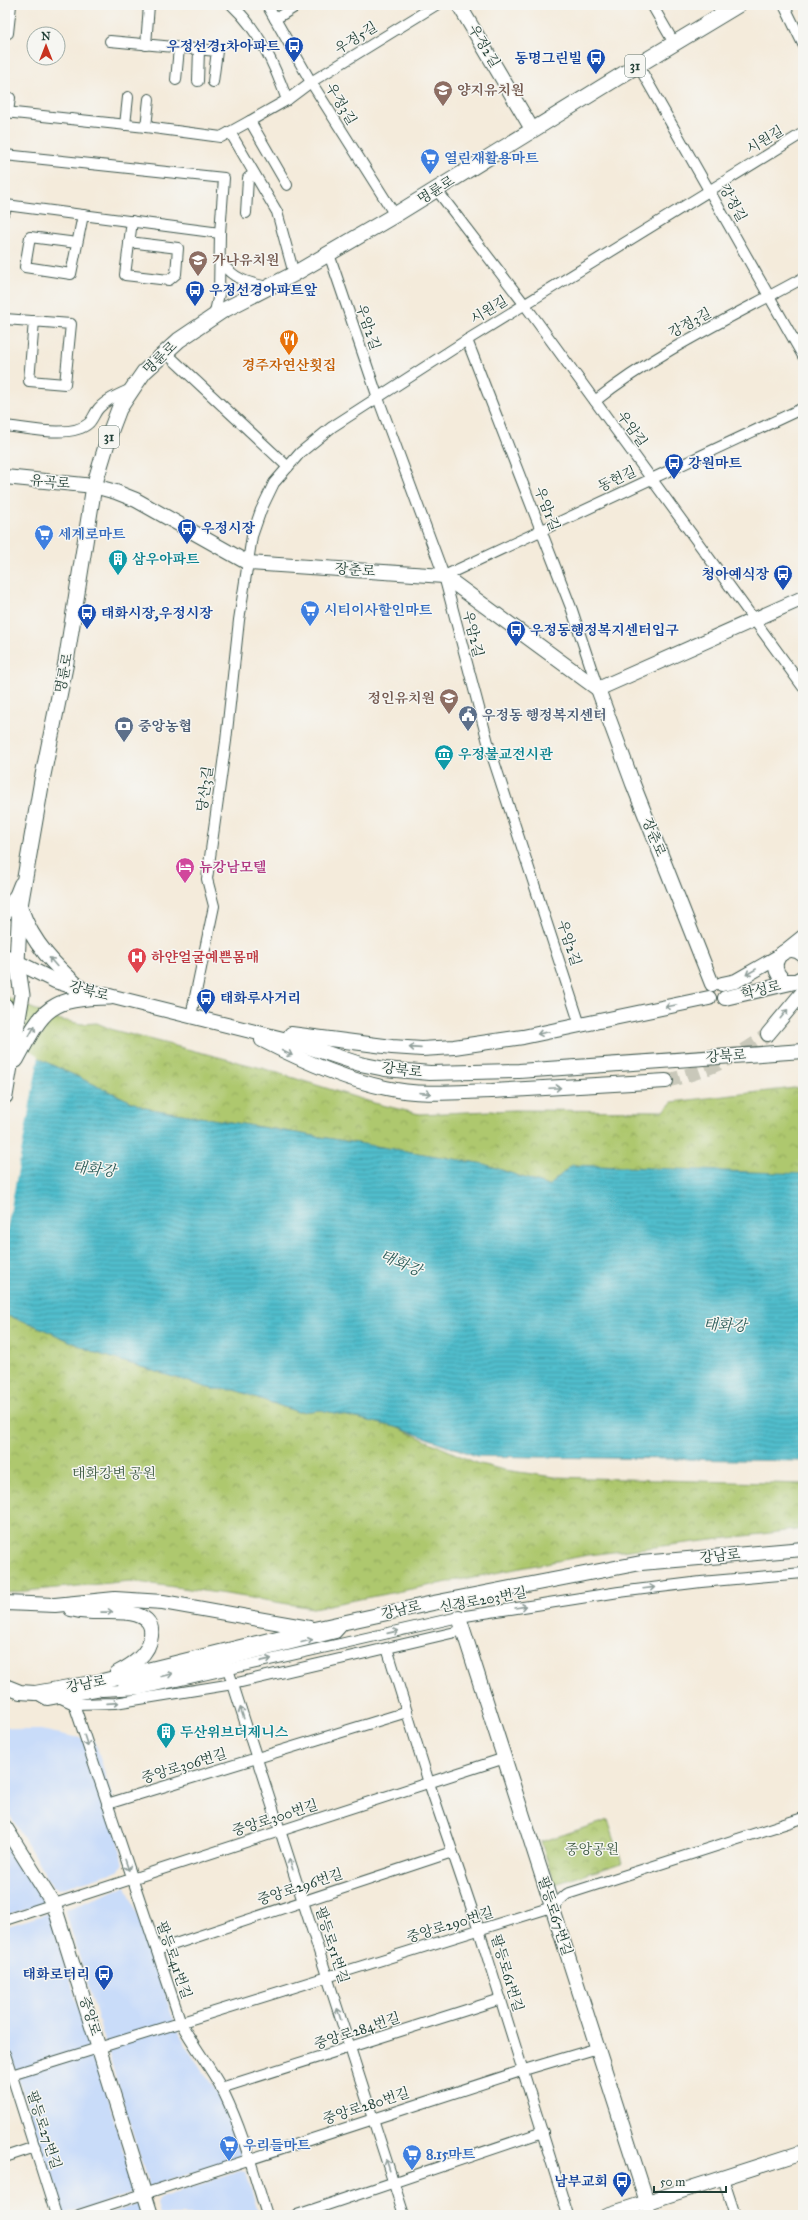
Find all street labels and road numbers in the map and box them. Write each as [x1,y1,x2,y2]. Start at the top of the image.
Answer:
street label: 우정5길 [332,18,380,58]
street label: 우정2길 [464,21,504,71]
road number: 31 [625,55,645,77]
street label: 우정3길 [322,80,360,128]
street label: 시원길 [743,122,787,158]
street label: 명륜로 [414,172,458,208]
street label: 강정길 [716,181,750,225]
street label: 시원길 [467,292,511,328]
street label: 우암2길 [352,302,384,352]
street label: 강정3길 [666,304,714,342]
street label: 명륜로 [140,337,181,378]
street label: 우암길 [613,408,651,450]
road number: 31 [99,426,119,448]
street label: 동헌길 [595,463,639,495]
street label: 유곡로 [29,472,71,492]
street label: 우암1길 [531,484,563,534]
street label: 장춘로 [334,560,376,580]
street label: 우암2길 [459,609,487,659]
street label: 명륜로 [52,651,76,695]
street label: 당산3길 [193,765,217,813]
street label: 장춘로 [639,815,670,859]
street label: 우암2길 [554,918,584,968]
street label: 학성로 [739,977,783,1003]
street label: 강북로 [67,978,111,1005]
street label: 강북로 [705,1046,747,1066]
street label: 강북로 [381,1059,424,1081]
street label: 강남로 [699,1545,742,1567]
street label: 신정로203번길 [438,1584,528,1616]
street label: 강남로 [379,1597,423,1623]
street label: 강남로 [64,1672,108,1696]
street label: 중앙로306번길 [139,1745,229,1787]
street label: 중앙로300번길 [230,1796,320,1840]
street label: 중앙로296번길 [255,1865,345,1909]
street label: 팔등로67번길 [534,1874,576,1958]
street label: 팔등로51번길 [312,1904,352,1986]
street label: 중앙로290번길 [404,1904,496,1946]
street label: 팔등로41번길 [153,1919,195,2001]
street label: 팔등로61번길 [487,1932,527,2014]
street label: 중앙로 [76,1994,104,2038]
street label: 중앙로284번길 [312,2009,402,2053]
street label: 중앙로280번길 [321,2084,411,2128]
street label: 팔등로27번길 [23,2089,65,2171]

